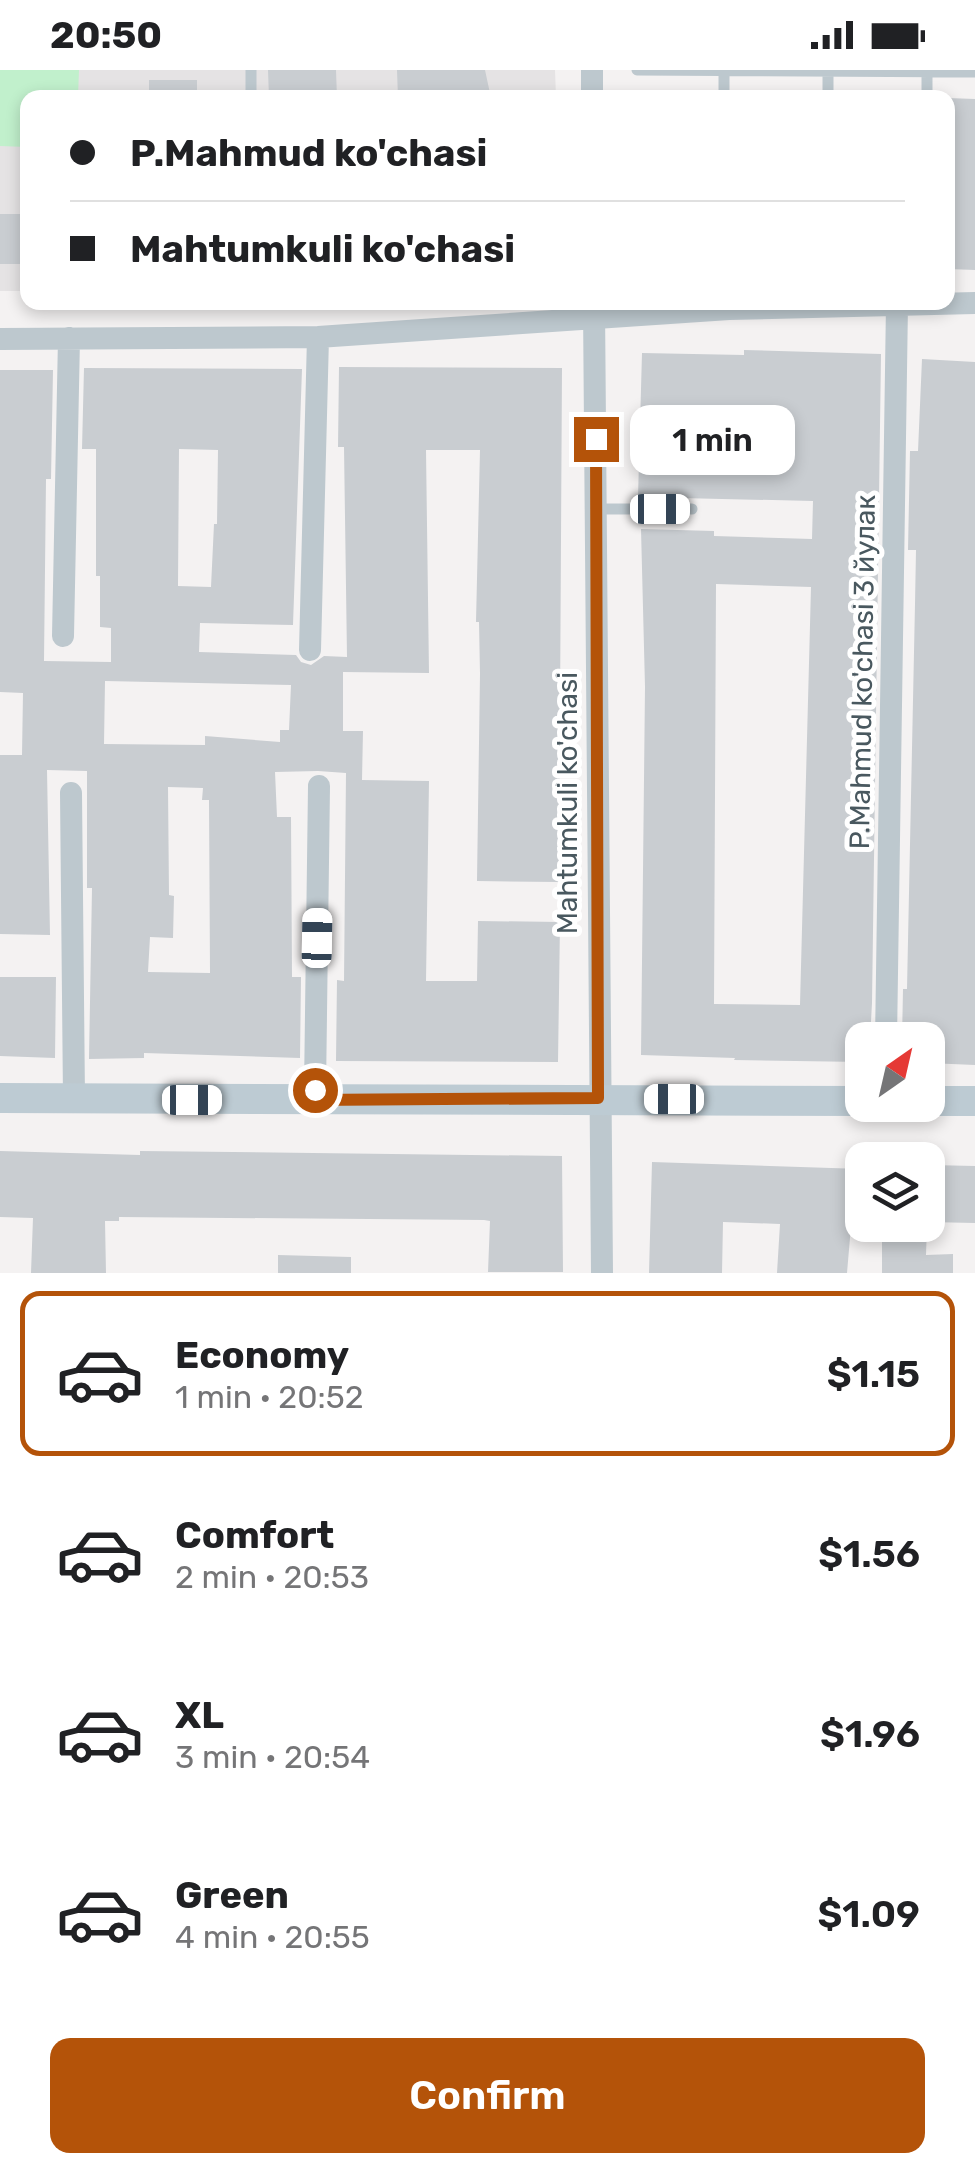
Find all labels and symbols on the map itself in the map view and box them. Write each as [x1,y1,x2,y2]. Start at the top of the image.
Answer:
callout: 1 min [631,404,796,474]
route end [574,417,619,462]
car [630,494,690,524]
street label: P.Mahmud ko'chasi 3 йулак [843,494,882,850]
street label: Mahtumkuli ko'chasi [551,672,584,934]
car [301,908,333,968]
north arrow [845,1022,945,1122]
route start [293,1068,338,1113]
car [644,1084,704,1114]
car [162,1085,222,1115]

